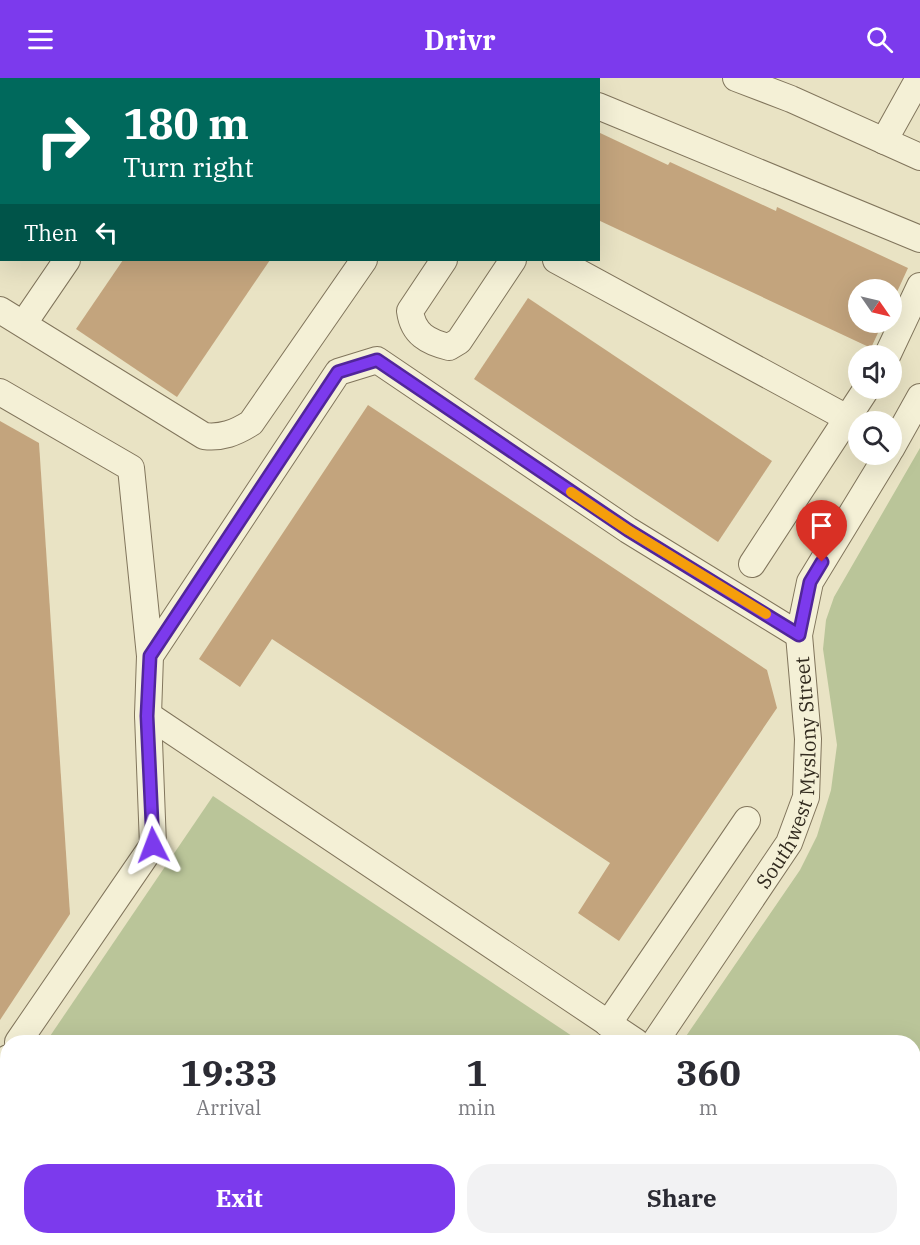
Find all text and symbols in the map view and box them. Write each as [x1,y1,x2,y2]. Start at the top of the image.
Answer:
text: Drivr [424,22,496,57]
icon: menu [24,23,57,56]
icon: search [863,23,896,56]
text: 180 m [123,96,249,151]
icon: right [24,102,102,180]
text: Turn right [123,149,254,184]
icon: left [90,216,123,249]
text: Then [24,218,78,247]
north arrow [848,279,902,333]
map controls [848,279,902,465]
button: sound [848,345,902,399]
button: search [848,411,902,465]
pin [796,500,847,562]
icon: arrive [805,509,838,542]
street label: Southwest Myslony Street [749,655,822,893]
position arrow [121,813,185,877]
text: 19:33 [180,1049,277,1096]
text: 1 [466,1049,488,1096]
text: 360 [676,1049,741,1096]
text: Arrival [196,1094,261,1121]
text: min [458,1094,496,1121]
text: m [699,1094,718,1121]
button: Exit [24,1164,455,1233]
button: Share [467,1164,897,1233]

